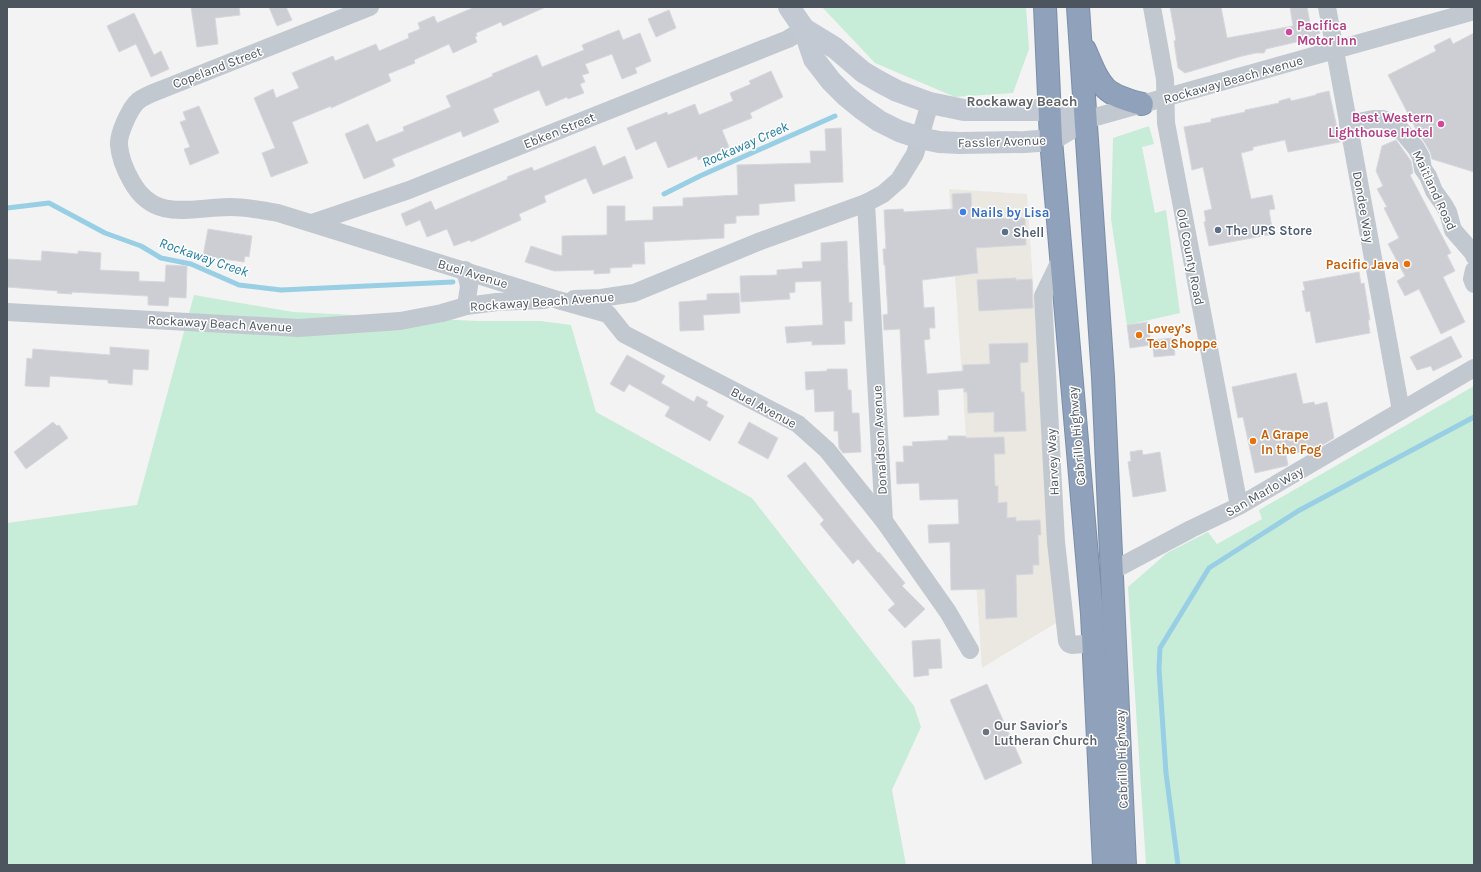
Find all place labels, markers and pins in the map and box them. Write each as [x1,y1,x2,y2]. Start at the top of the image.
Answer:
place label: Pacifica Motor Inn [1297,18,1357,48]
marker: Pacifica Motor Inn [1284,27,1294,37]
place label: Best Western Lighthouse Hotel [1328,110,1433,140]
marker: Best Western Lighthouse Hotel [1436,119,1446,129]
place label: Nails by Lisa [971,205,1049,220]
marker: Nails by Lisa [958,207,968,217]
place label: The UPS Store [1226,223,1312,238]
place label: Shell [1013,225,1044,240]
marker: The UPS Store [1213,225,1223,235]
marker: Shell [1000,227,1010,237]
place label: Pacific Java [1326,257,1399,272]
marker: Pacific Java [1402,259,1412,269]
place label: Lovey’s Tea Shoppe [1147,321,1217,351]
marker: Lovey’s Tea Shoppe [1134,330,1144,340]
place label: A Grape In the Fog [1261,427,1322,457]
marker: A Grape In the Fog [1248,436,1258,446]
place label: Our Savior's Lutheran Church [994,718,1097,748]
marker: Our Savior's Lutheran Church [981,727,991,737]

